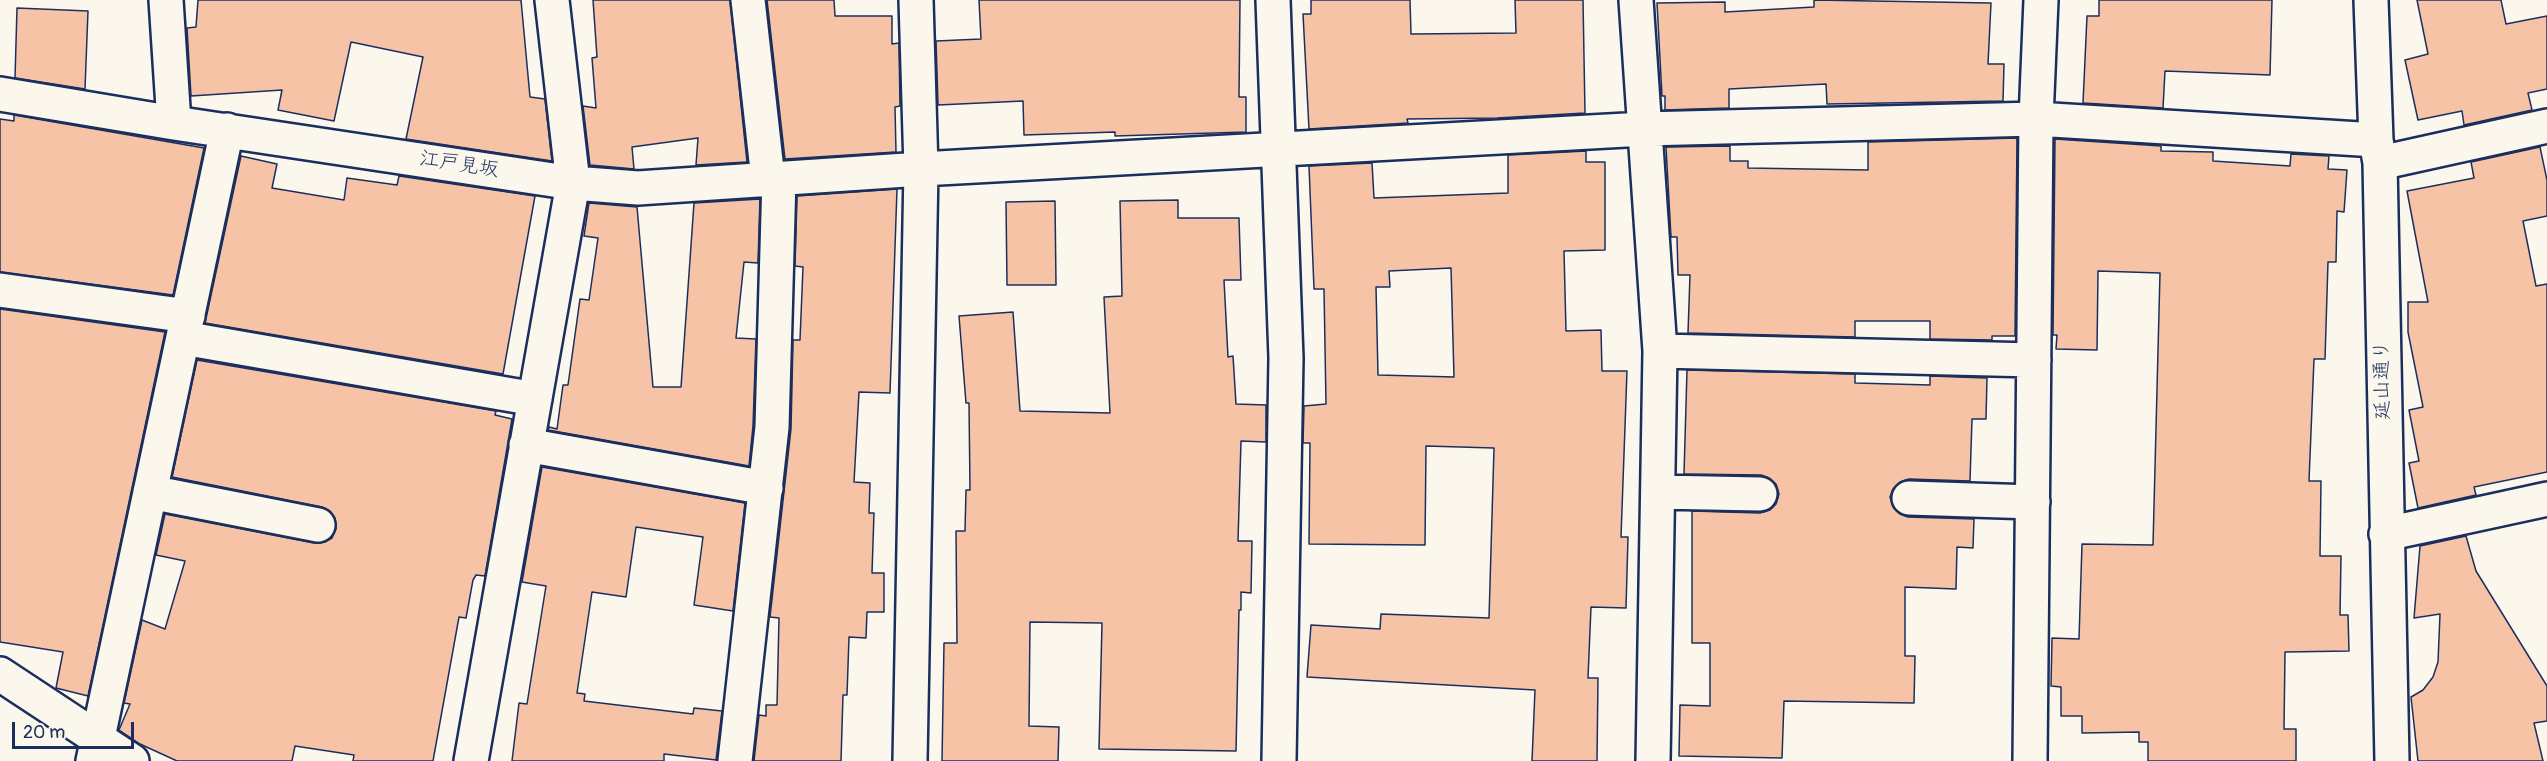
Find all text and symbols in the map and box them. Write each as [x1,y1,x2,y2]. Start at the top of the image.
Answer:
street label: 江戸見坂 [418,147,500,183]
street label: 延山通り [2370,340,2396,420]
scale bar [15,710,136,748]
text: 20 m [23,721,65,744]

